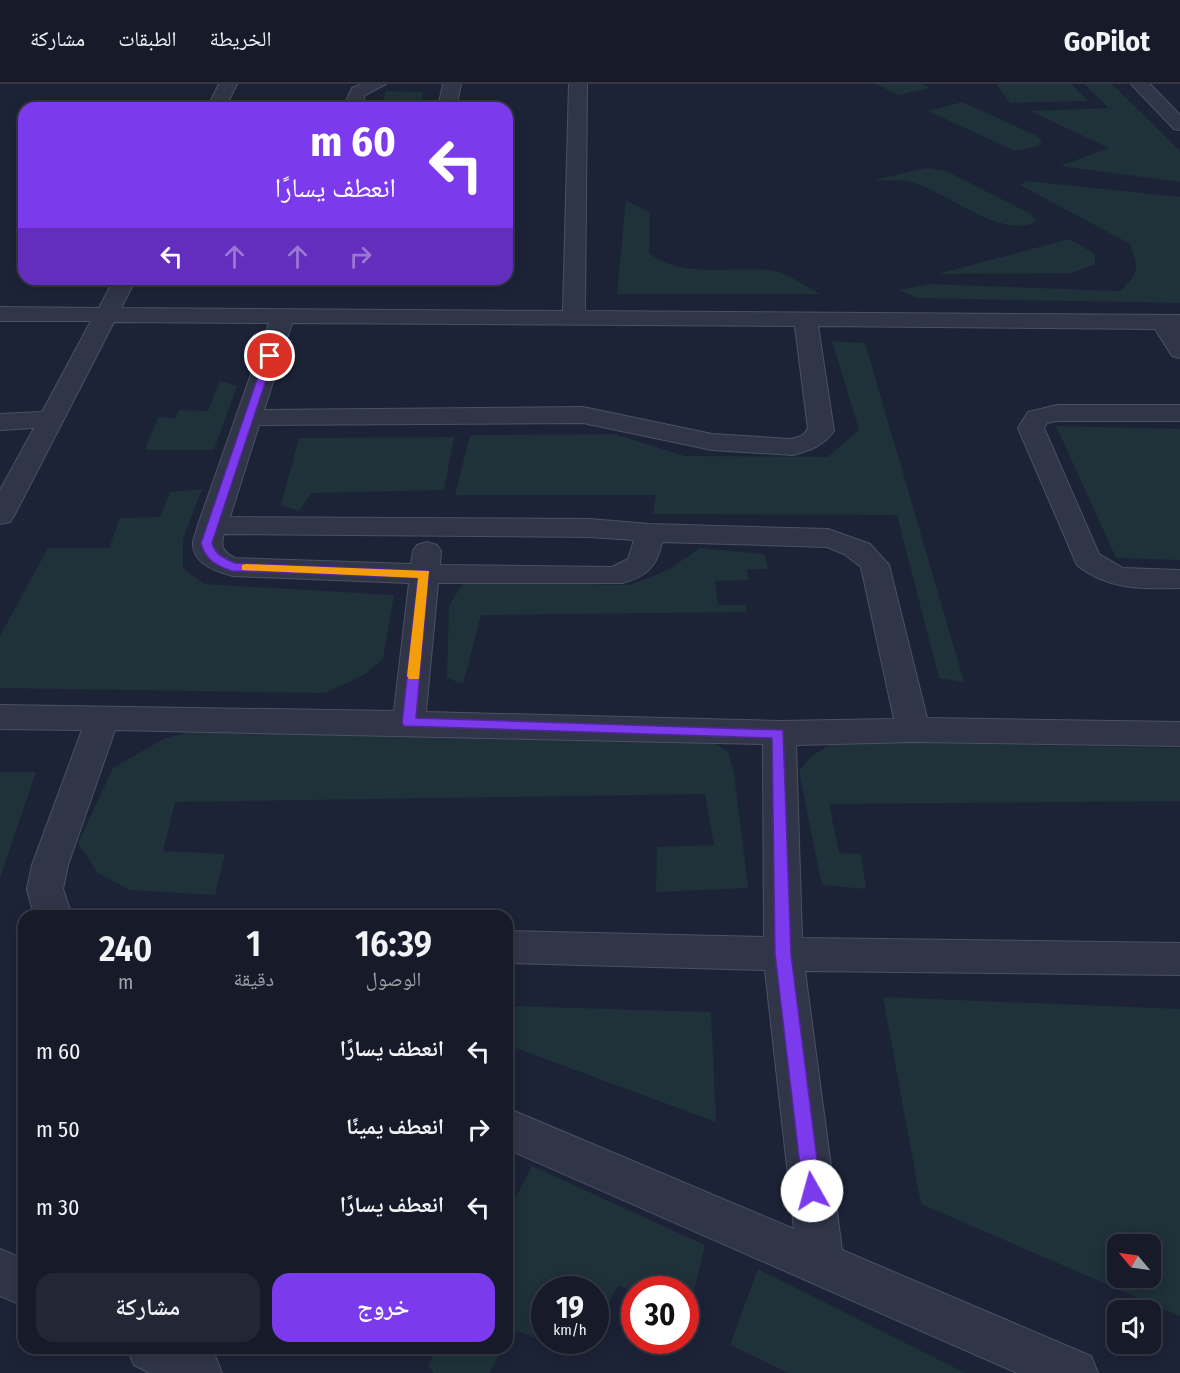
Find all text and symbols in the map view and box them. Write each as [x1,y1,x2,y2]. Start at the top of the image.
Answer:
text: GoPilot [1064,25,1150,58]
text: مشاركة [30,26,85,52]
text: الطبقات [118,26,177,52]
text: الخريطة [210,26,271,52]
text: 60 m [310,117,396,167]
icon: left [417,126,495,204]
text: انعطف يسارًا [275,172,396,204]
icon: left [155,240,188,273]
icon: ahead [218,240,251,273]
icon: ahead [281,240,314,273]
icon: right [344,240,377,273]
pin [244,330,295,381]
icon: arrive [253,339,286,372]
text: 1 [246,922,261,966]
text: 16:39 [355,922,432,966]
text: 240 [99,927,152,971]
text: دقيقة [233,967,274,991]
text: الوصول [366,967,421,991]
text: m [118,970,133,994]
text: انعطف يسارًا [340,1035,444,1062]
icon: left [462,1035,495,1068]
text: 60 m [36,1038,80,1065]
text: انعطف يمينًا [346,1113,444,1140]
icon: right [462,1113,495,1146]
text: 50 m [36,1116,80,1143]
position arrow [780,1159,844,1223]
text: انعطف يسارًا [340,1191,444,1218]
icon: left [462,1191,495,1224]
text: 30 m [36,1194,79,1221]
north arrow [1107,1234,1161,1288]
map controls [1107,1234,1161,1354]
button: مشاركة [36,1273,260,1342]
button: خروج [272,1273,495,1342]
speed limit sign: 30 [621,1276,699,1354]
text: 19 [556,1290,584,1326]
button: sound [1107,1300,1161,1354]
text: km/h [553,1321,587,1339]

